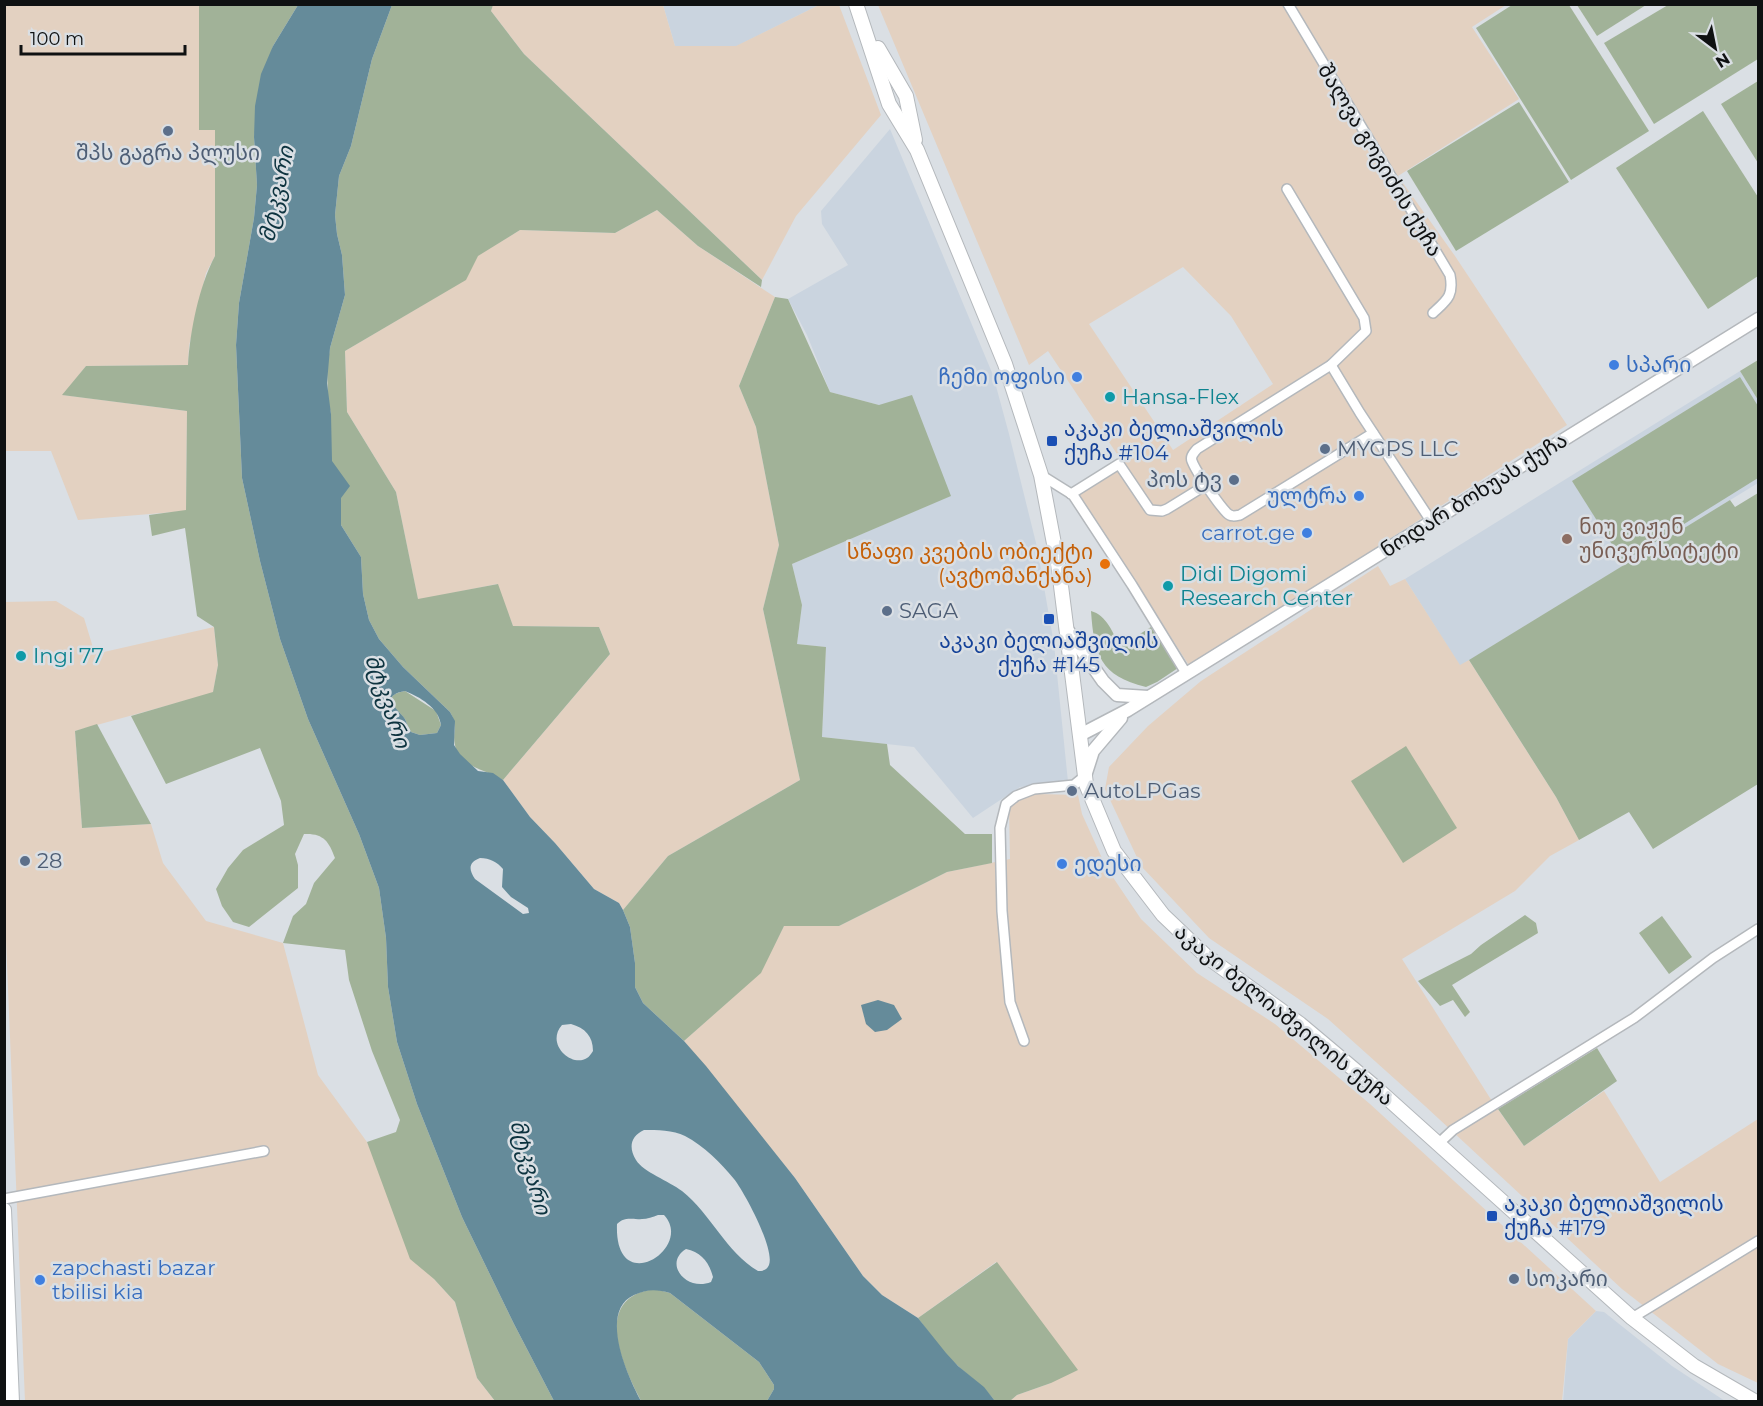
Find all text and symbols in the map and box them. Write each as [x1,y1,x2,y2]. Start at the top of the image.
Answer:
scale bar [21,18,184,56]
north arrow [1685,18,1745,78]
text: 100 m [30,28,84,50]
text: N [1712,49,1733,72]
street label: შალვა გოგიძის ქუჩა [1312,59,1448,261]
marker: შპს გაგრა პლუსი [161,124,175,138]
place label: შპს გაგრა პლუსი [76,140,260,166]
water label: მტკვარი [253,142,300,244]
place label: სპარი [1626,352,1691,377]
marker: სპარი [1607,358,1621,372]
place label: ჩემი ოფისი [938,364,1065,389]
marker: ჩემი ოფისი [1070,370,1084,384]
place label: Hansa-Flex [1122,384,1239,409]
marker: Hansa-Flex [1103,390,1117,404]
place label: აკაკი ბელიაშვილის ქუჩა #104 [1064,416,1284,465]
street label: ნოდარ ბოხუას ქუჩა [1376,427,1572,563]
marker: აკაკი ბელიაშვილის ქუჩა #104 [1045,434,1059,448]
place label: MYGPS LLC [1337,436,1459,461]
marker: MYGPS LLC [1318,442,1332,456]
place label: პოს ტვ [1146,467,1222,492]
marker: პოს ტვ [1227,473,1241,487]
place label: ულტრა [1267,483,1347,509]
marker: ულტრა [1352,489,1366,503]
place label: ნიუ ვიჟენ უნივერსიტეტი [1579,514,1739,563]
place label: carrot.ge [1201,520,1295,545]
marker: carrot.ge [1300,526,1314,540]
marker: ნიუ ვიჟენ უნივერსიტეტი [1560,532,1574,546]
place label: სწაფი კვების ობიექტი (ავტომანქანა) [847,539,1093,588]
marker: სწაფი კვების ობიექტი (ავტომანქანა) [1098,557,1112,571]
place label: Didi Digomi Research Center [1180,561,1353,610]
marker: Didi Digomi Research Center [1161,579,1175,593]
place label: SAGA [899,598,959,623]
marker: SAGA [880,604,894,618]
marker: აკაკი ბელიაშვილის ქუჩა #145 [1042,612,1056,626]
place label: აკაკი ბელიაშვილის ქუჩა #145 [939,628,1159,677]
place label: Ingi 77 [33,643,104,668]
marker: Ingi 77 [14,649,28,663]
water label: მტკვარი [359,651,417,753]
place label: AutoLPGas [1084,778,1201,803]
marker: AutoLPGas [1065,784,1079,798]
place label: 28 [37,848,62,873]
place label: ედესი [1074,851,1142,877]
marker: 28 [18,854,32,868]
marker: ედესი [1055,857,1069,871]
street label: აკაკი ბელიაშვილის ქუჩა [1169,919,1399,1111]
water label: მტკვარი [504,1117,557,1219]
place label: აკაკი ბელიაშვილის ქუჩა #179 [1504,1191,1724,1240]
marker: აკაკი ბელიაშვილის ქუჩა #179 [1485,1209,1499,1223]
place label: zapchasti bazar tbilisi kia [52,1255,216,1304]
place label: სოკარი [1526,1266,1608,1291]
marker: სოკარი [1507,1272,1521,1286]
marker: zapchasti bazar tbilisi kia [33,1273,47,1287]

